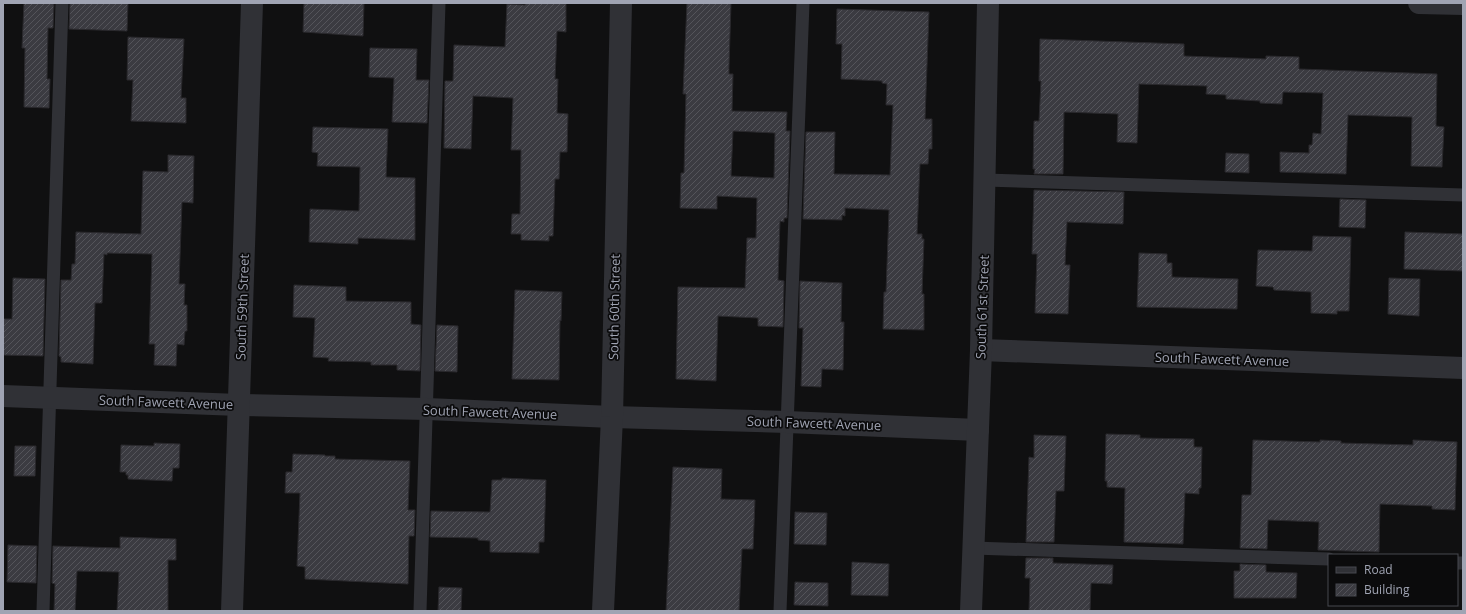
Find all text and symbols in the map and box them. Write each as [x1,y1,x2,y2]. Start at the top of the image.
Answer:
street label: South 59th Street [231,253,253,360]
street label: South 60th Street [604,253,624,360]
street label: South 61st Street [971,254,993,359]
street label: South Fawcett Avenue [1155,348,1289,370]
street label: South Fawcett Avenue [99,391,233,413]
street label: South Fawcett Avenue [423,401,557,423]
street label: South Fawcett Avenue [747,412,881,434]
legend [1328,554,1458,606]
text: Road [1364,561,1393,578]
text: Building [1364,581,1410,598]

